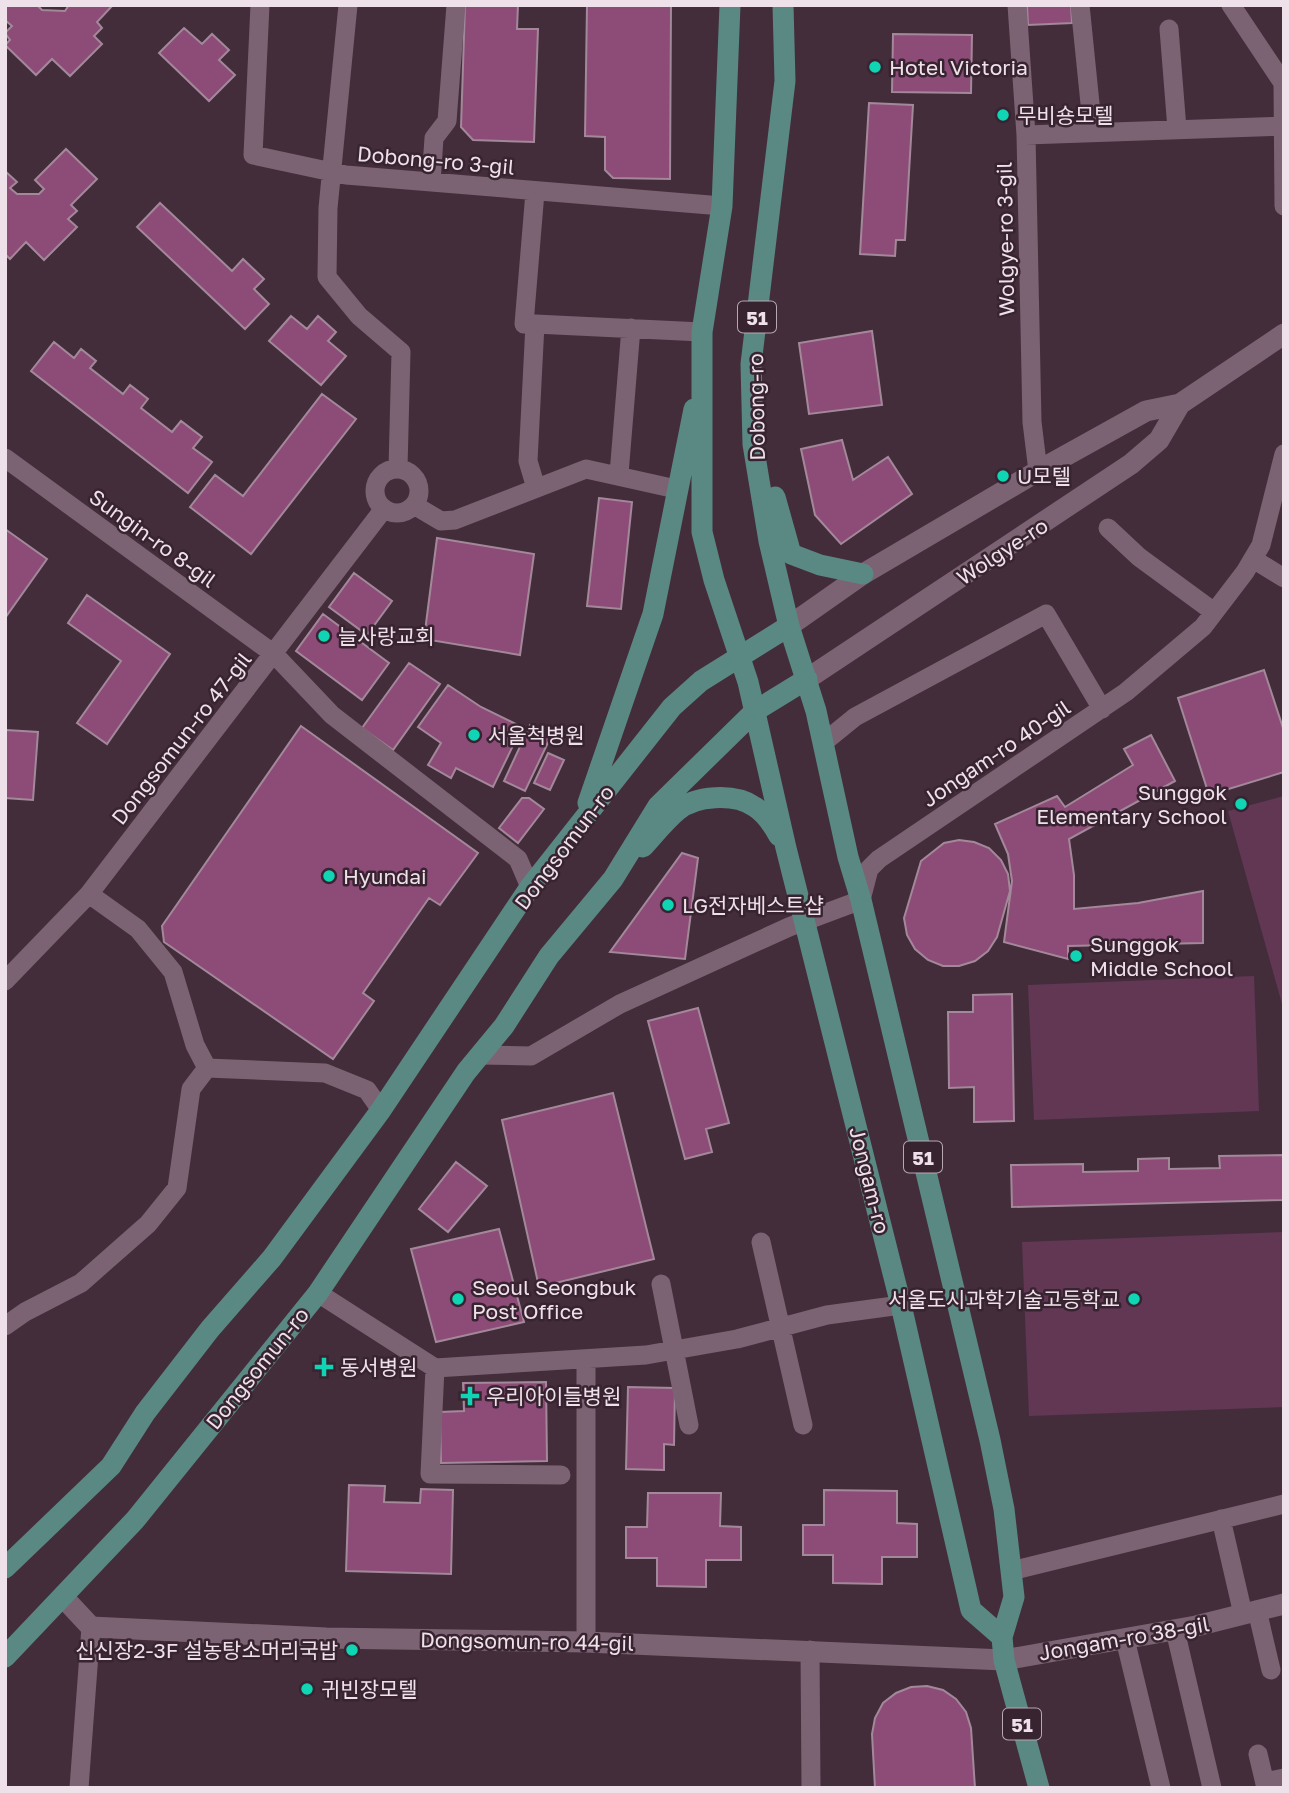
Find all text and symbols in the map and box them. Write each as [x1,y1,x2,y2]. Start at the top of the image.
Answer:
place label: Hotel Victoria [889,54,1028,80]
marker: Hotel Victoria [867,59,883,75]
place label: 무비숑모텔 [1017,102,1114,128]
marker: 무비숑모텔 [995,107,1011,123]
street label: Dobong-ro 3-gil [356,140,516,180]
street label: Wolgye-ro 3-gil [991,162,1019,316]
road number: 51 [738,302,776,332]
street label: Dobong-ro [742,353,770,461]
place label: U모텔 [1017,463,1071,489]
marker: U모텔 [995,468,1011,484]
street label: Sungin-ro 8-gil [85,483,221,593]
street label: Wolgye-ro [952,512,1052,590]
place label: 늘사랑교회 [338,623,435,649]
marker: 늘사랑교회 [316,628,332,644]
street label: Dongsomun-ro 47-gil [105,646,257,830]
street label: Jongam-ro 40-gil [917,694,1075,812]
place label: 서울척병원 [488,722,585,748]
marker: 서울척병원 [466,727,482,743]
street label: Dongsomun-ro [509,779,619,915]
place label: Sunggok Elementary School [1036,779,1227,829]
marker: Sunggok Elementary School [1233,796,1249,812]
place label: Hyundai [343,863,427,889]
marker: Hyundai [321,868,337,884]
place label: LG전자베스트샵 [682,892,824,918]
marker: LG전자베스트샵 [660,897,676,913]
place label: Sunggok Middle School [1090,931,1233,981]
marker: Sunggok Middle School [1068,948,1084,964]
street label: Jongam-ro [844,1124,896,1236]
road number: 51 [904,1142,942,1172]
place label: Seoul Seongbuk Post Office [472,1274,637,1324]
place label: 서울도시과학기술고등학교 [888,1286,1120,1312]
marker: Seoul Seongbuk Post Office [450,1291,466,1307]
marker: 서울도시과학기술고등학교 [1126,1291,1142,1307]
street label: Dongsomun-ro [200,1302,314,1434]
place label: 동서병원 [340,1354,417,1380]
marker: 동서병원 [314,1357,334,1377]
place label: 우리아이들병원 [486,1383,621,1409]
marker: 우리아이들병원 [460,1386,480,1406]
street label: Jongam-ro 38-gil [1037,1610,1211,1666]
street label: Dongsomun-ro 44-gil [420,1626,634,1656]
place label: 신신장2-3F 설농탕소머리국밥 [75,1637,338,1663]
marker: 신신장2-3F 설농탕소머리국밥 [344,1642,360,1658]
place label: 귀빈장모텔 [321,1676,418,1702]
marker: 귀빈장모텔 [299,1681,315,1697]
road number: 51 [1003,1708,1041,1740]

